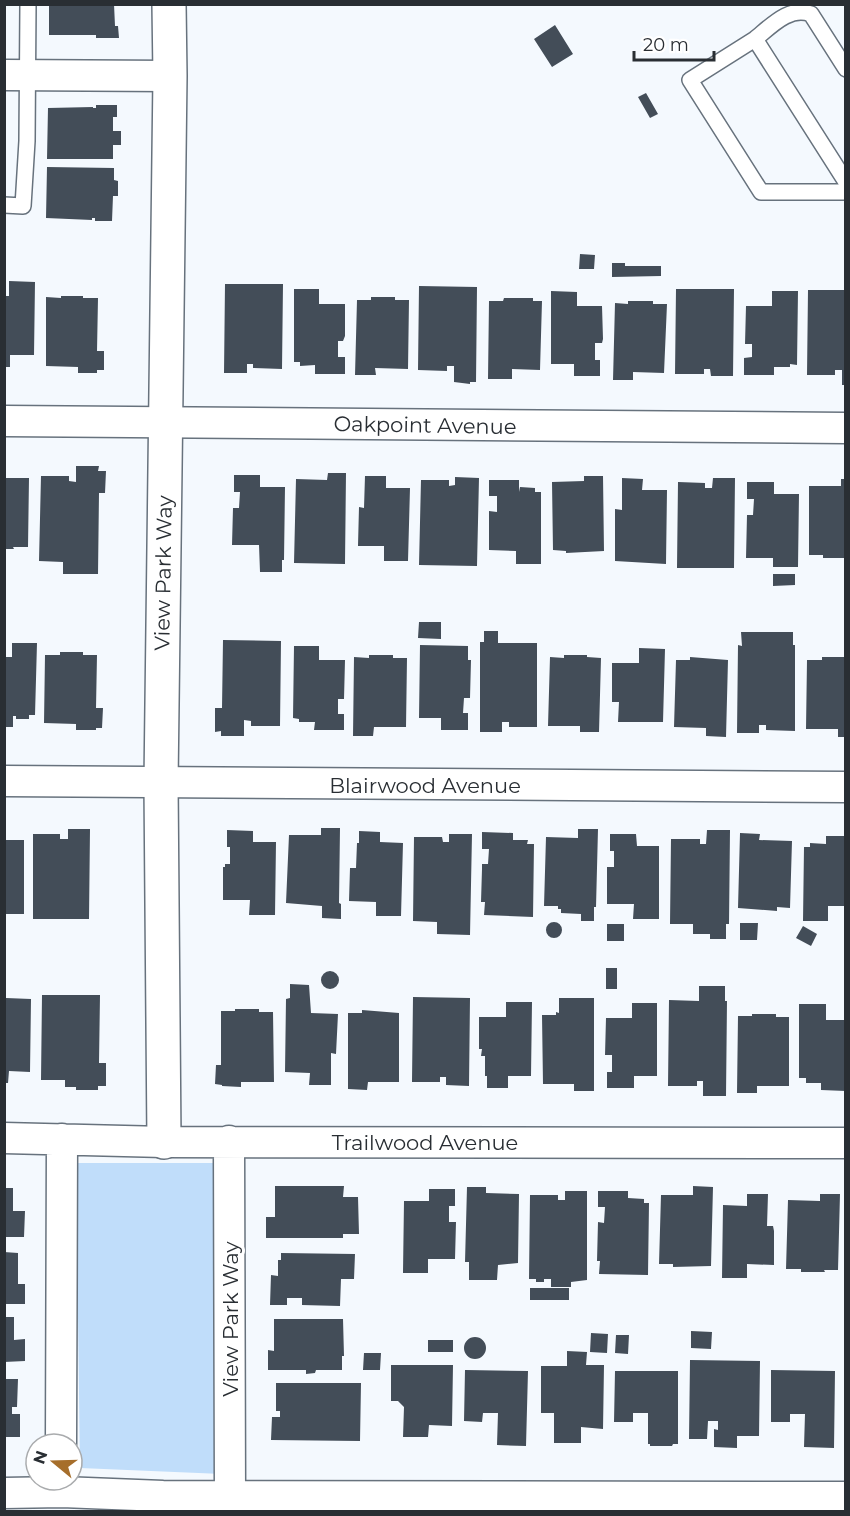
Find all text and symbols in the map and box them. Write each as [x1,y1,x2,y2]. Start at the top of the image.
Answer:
scale bar [634,24,714,62]
text: 20 m [643,34,689,56]
street label: Oakpoint Avenue [333,411,517,439]
street label: View Park Way [149,494,177,651]
street label: Blairwood Avenue [329,773,521,798]
street label: Trailwood Avenue [332,1130,518,1155]
street label: View Park Way [218,1241,243,1397]
north arrow [24,1432,84,1492]
text: N [29,1448,51,1466]

